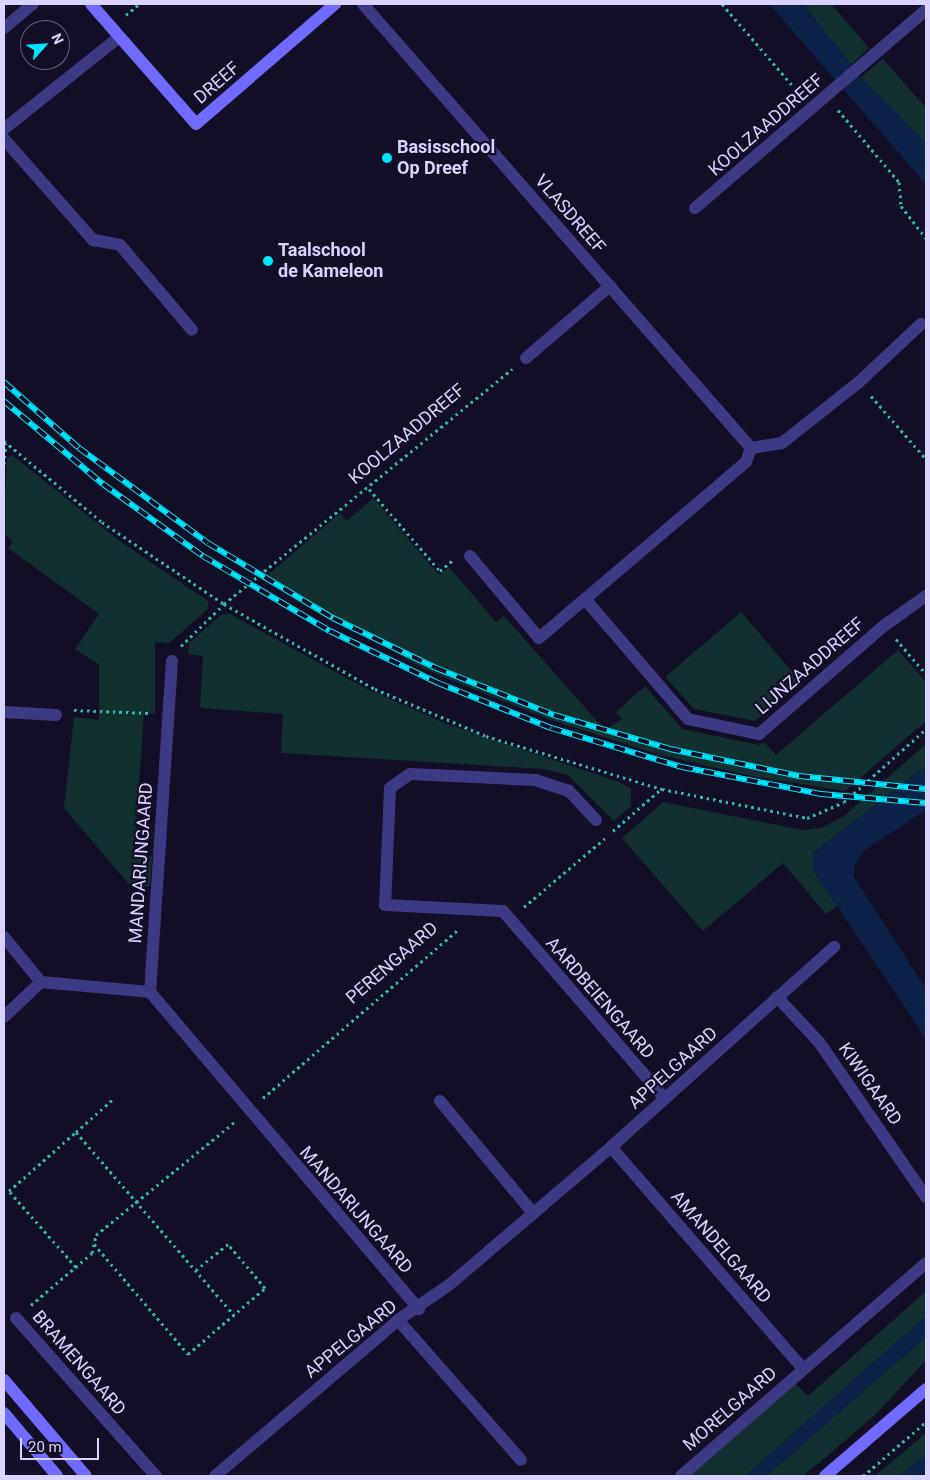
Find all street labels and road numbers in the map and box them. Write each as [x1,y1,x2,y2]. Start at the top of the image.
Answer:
street label: DREEF [190,57,244,109]
street label: KOOLZAADDREEF [704,69,828,181]
street label: VLASDREEF [530,170,610,258]
street label: KOOLZAADDREEF [345,379,469,489]
street label: LIJNZAADDREEF [751,613,869,719]
street label: MANDARIJNGAARD [125,782,157,944]
street label: PERENGAARD [342,917,442,1009]
street label: AARDBEIENGAARD [541,933,659,1063]
street label: APPELGAARD [624,1022,722,1114]
street label: KIWIGAARD [834,1039,906,1129]
street label: MANDARIJNGAARD [295,1142,417,1278]
street label: AMANDELGAARD [666,1186,776,1308]
street label: APPELGAARD [301,1295,401,1383]
street label: BRAMENGAARD [28,1306,130,1420]
street label: MORELGAARD [679,1362,781,1456]

